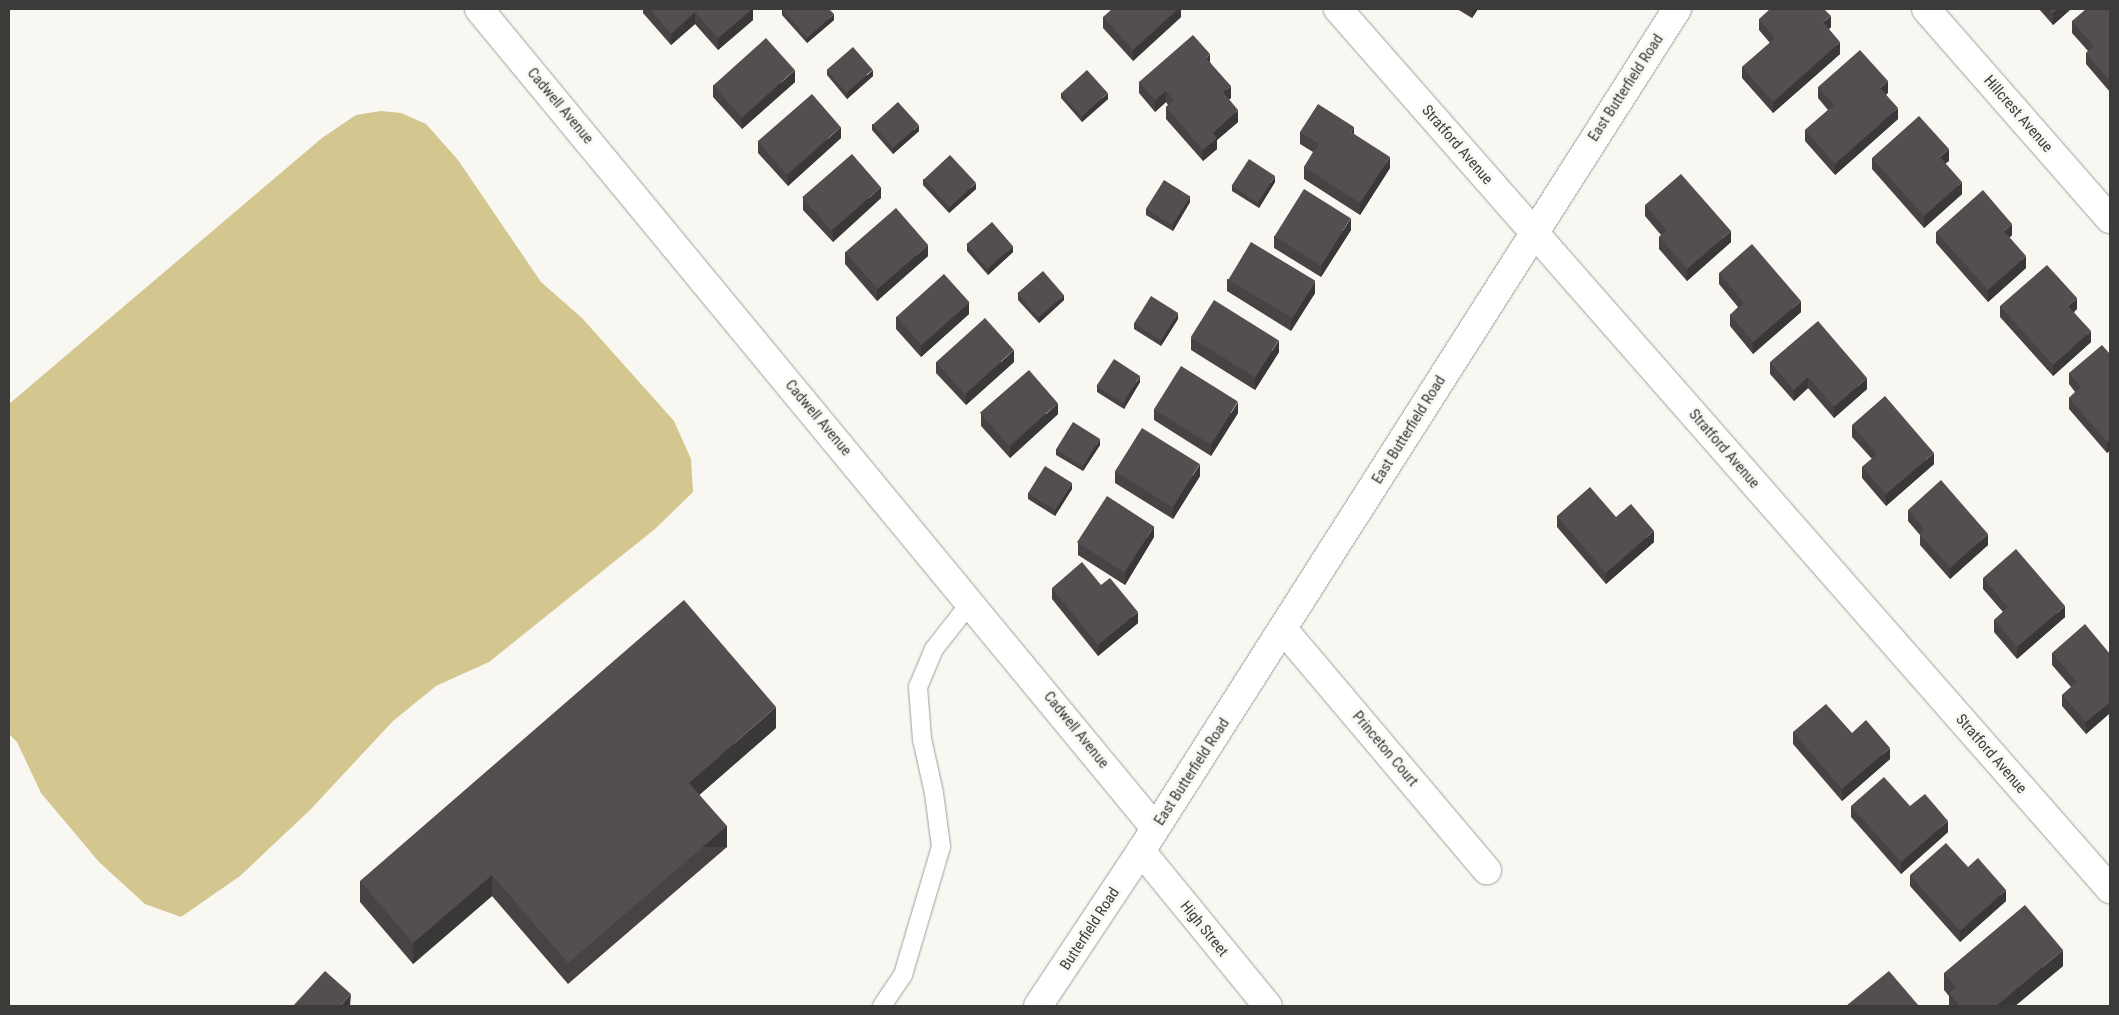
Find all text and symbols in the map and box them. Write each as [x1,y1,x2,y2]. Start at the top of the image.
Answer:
street label: East Butterfield Road [1585,31,1667,145]
street label: Cadwell Avenue [523,64,597,148]
street label: Hillcrest Avenue [1980,72,2056,156]
street label: Stratford Avenue [1418,102,1496,188]
street label: East Butterfield Road [1368,373,1450,487]
street label: Cadwell Avenue [781,376,855,460]
street label: Stratford Avenue [1685,406,1763,492]
street label: Cadwell Avenue [1040,688,1112,772]
street label: Princeton Court [1348,708,1422,790]
street label: Stratford Avenue [1952,711,2030,797]
street label: East Butterfield Road [1151,715,1233,829]
street label: Butterfield Road [1057,884,1123,974]
street label: High Street [1176,898,1232,960]

